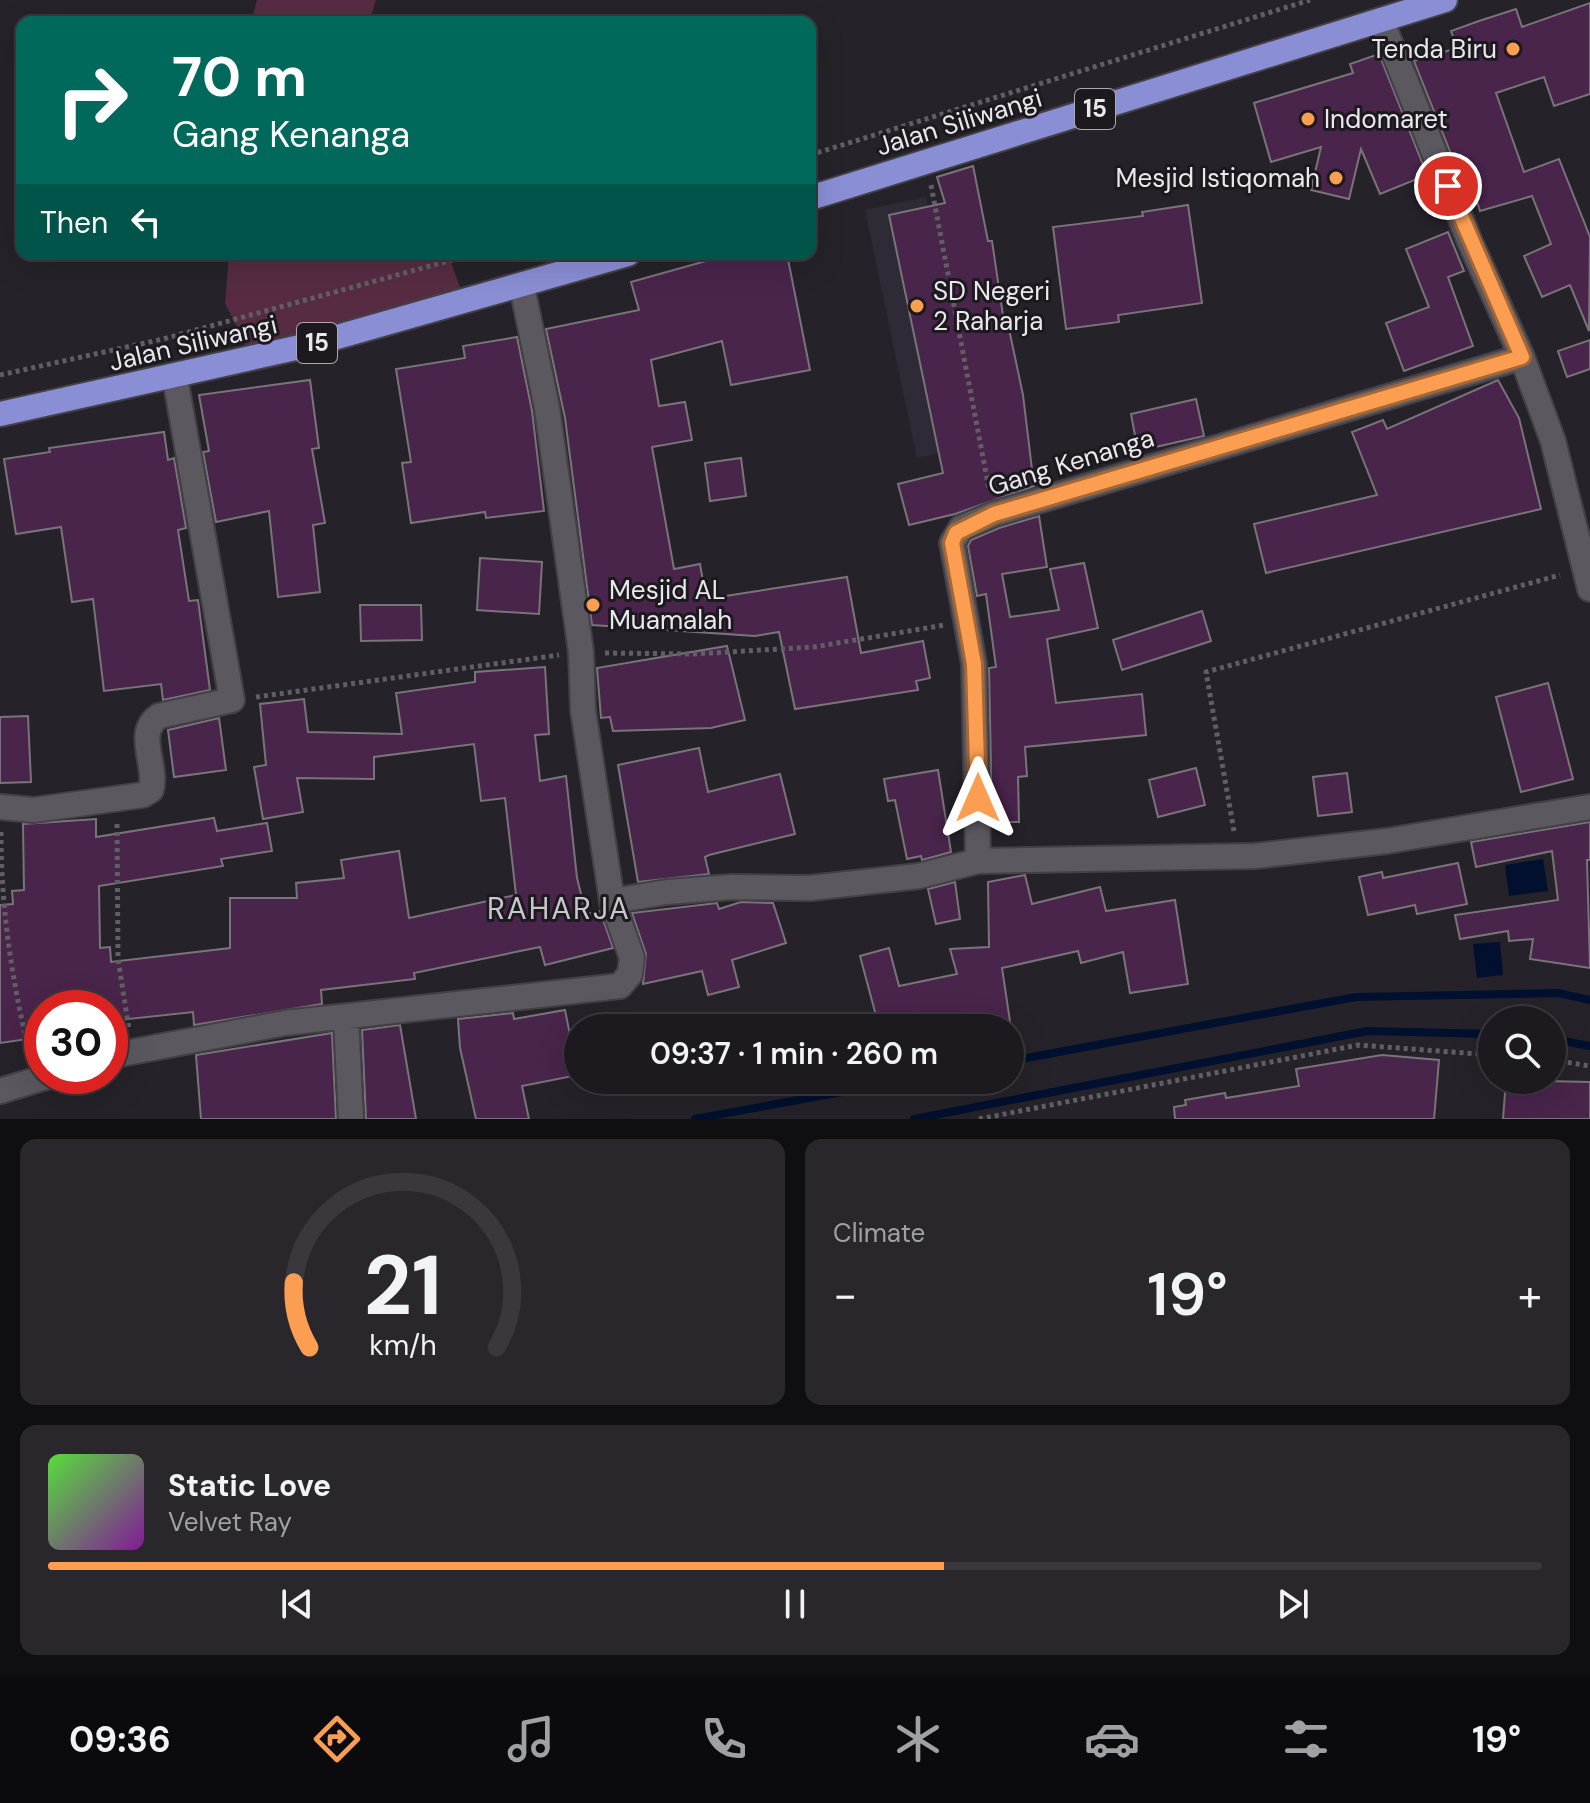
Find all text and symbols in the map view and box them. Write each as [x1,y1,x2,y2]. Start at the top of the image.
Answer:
place label: Tenda Biru [1371,32,1497,66]
text: 70 m [172,40,307,113]
marker: Tenda Biru [1504,40,1522,58]
icon: right [40,48,144,152]
street label: Jalan Siliwangi [872,81,1046,163]
road number: 15 [1075,89,1115,129]
place label: Indomaret [1324,102,1448,136]
marker: Indomaret [1299,110,1317,128]
text: Gang Kenanga [172,111,410,158]
pin [1414,152,1482,220]
place label: Mesjid Istiqomah [1116,161,1320,195]
icon: arrive [1426,164,1470,208]
marker: Mesjid Istiqomah [1327,169,1345,187]
icon: left [124,200,168,244]
text: Then [40,203,108,242]
place label: SD Negeri 2 Raharja [933,274,1050,338]
marker: SD Negeri 2 Raharja [908,297,926,315]
street label: Jalan Siliwangi [106,307,280,379]
road number: 15 [297,323,337,363]
street label: Gang Kenanga [984,421,1158,503]
place label: Mesjid AL Muamalah [609,573,732,637]
marker: Mesjid AL Muamalah [584,596,602,614]
position arrow [936,756,1020,840]
district label: RAHARJA [487,889,631,928]
speed limit sign: 30 [24,990,128,1094]
map controls [1478,1006,1566,1094]
button: search [1478,1006,1566,1094]
text: 09:37 · 1 min · 260 m [650,1034,938,1073]
text: Climate [833,1216,925,1250]
text: 21 [363,1231,442,1340]
text: 19° [1147,1255,1228,1334]
text: − [833,1266,857,1324]
text: + [1518,1266,1542,1324]
text: km/h [369,1327,436,1364]
text: Static Love [168,1466,331,1505]
text: Velvet Ray [168,1505,292,1539]
icon: previous [275,1582,319,1626]
icon: pause [773,1582,817,1626]
icon: next [1271,1582,1315,1626]
icon: directions [309,1711,365,1767]
icon: music [503,1711,559,1767]
icon: phone [696,1711,752,1767]
icon: climate [890,1711,946,1767]
icon: car [1084,1711,1140,1767]
icon: filters [1278,1711,1334,1767]
text: 09:36 [69,1716,171,1763]
text: 19° [1472,1716,1521,1763]

